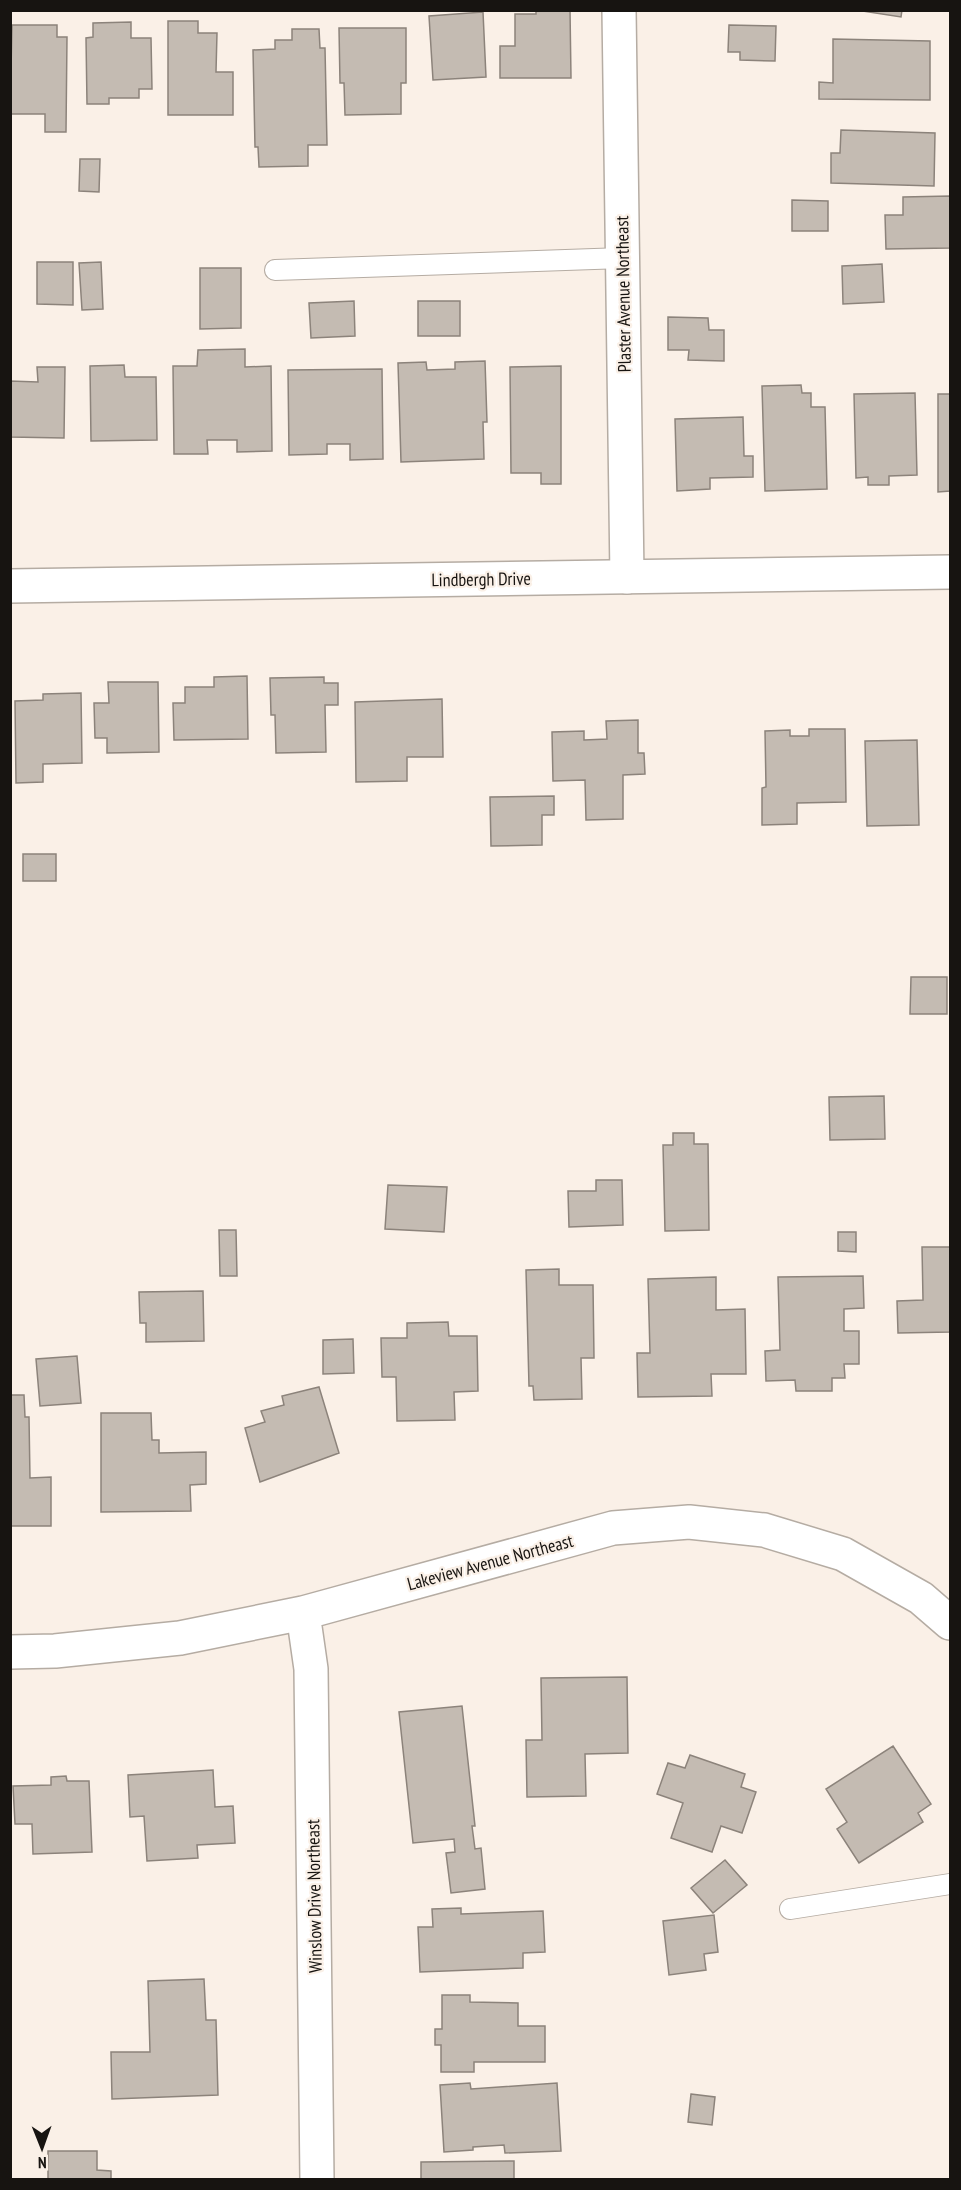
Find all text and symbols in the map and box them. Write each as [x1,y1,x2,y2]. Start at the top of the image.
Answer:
street label: Plaster Avenue Northeast [610,215,636,373]
street label: Lindbergh Drive [431,567,531,591]
street label: Lakeview Avenue Northeast [405,1529,576,1595]
street label: Winslow Drive Northeast [301,1819,327,1973]
north arrow [12,2118,72,2178]
text: N [38,2153,47,2173]

